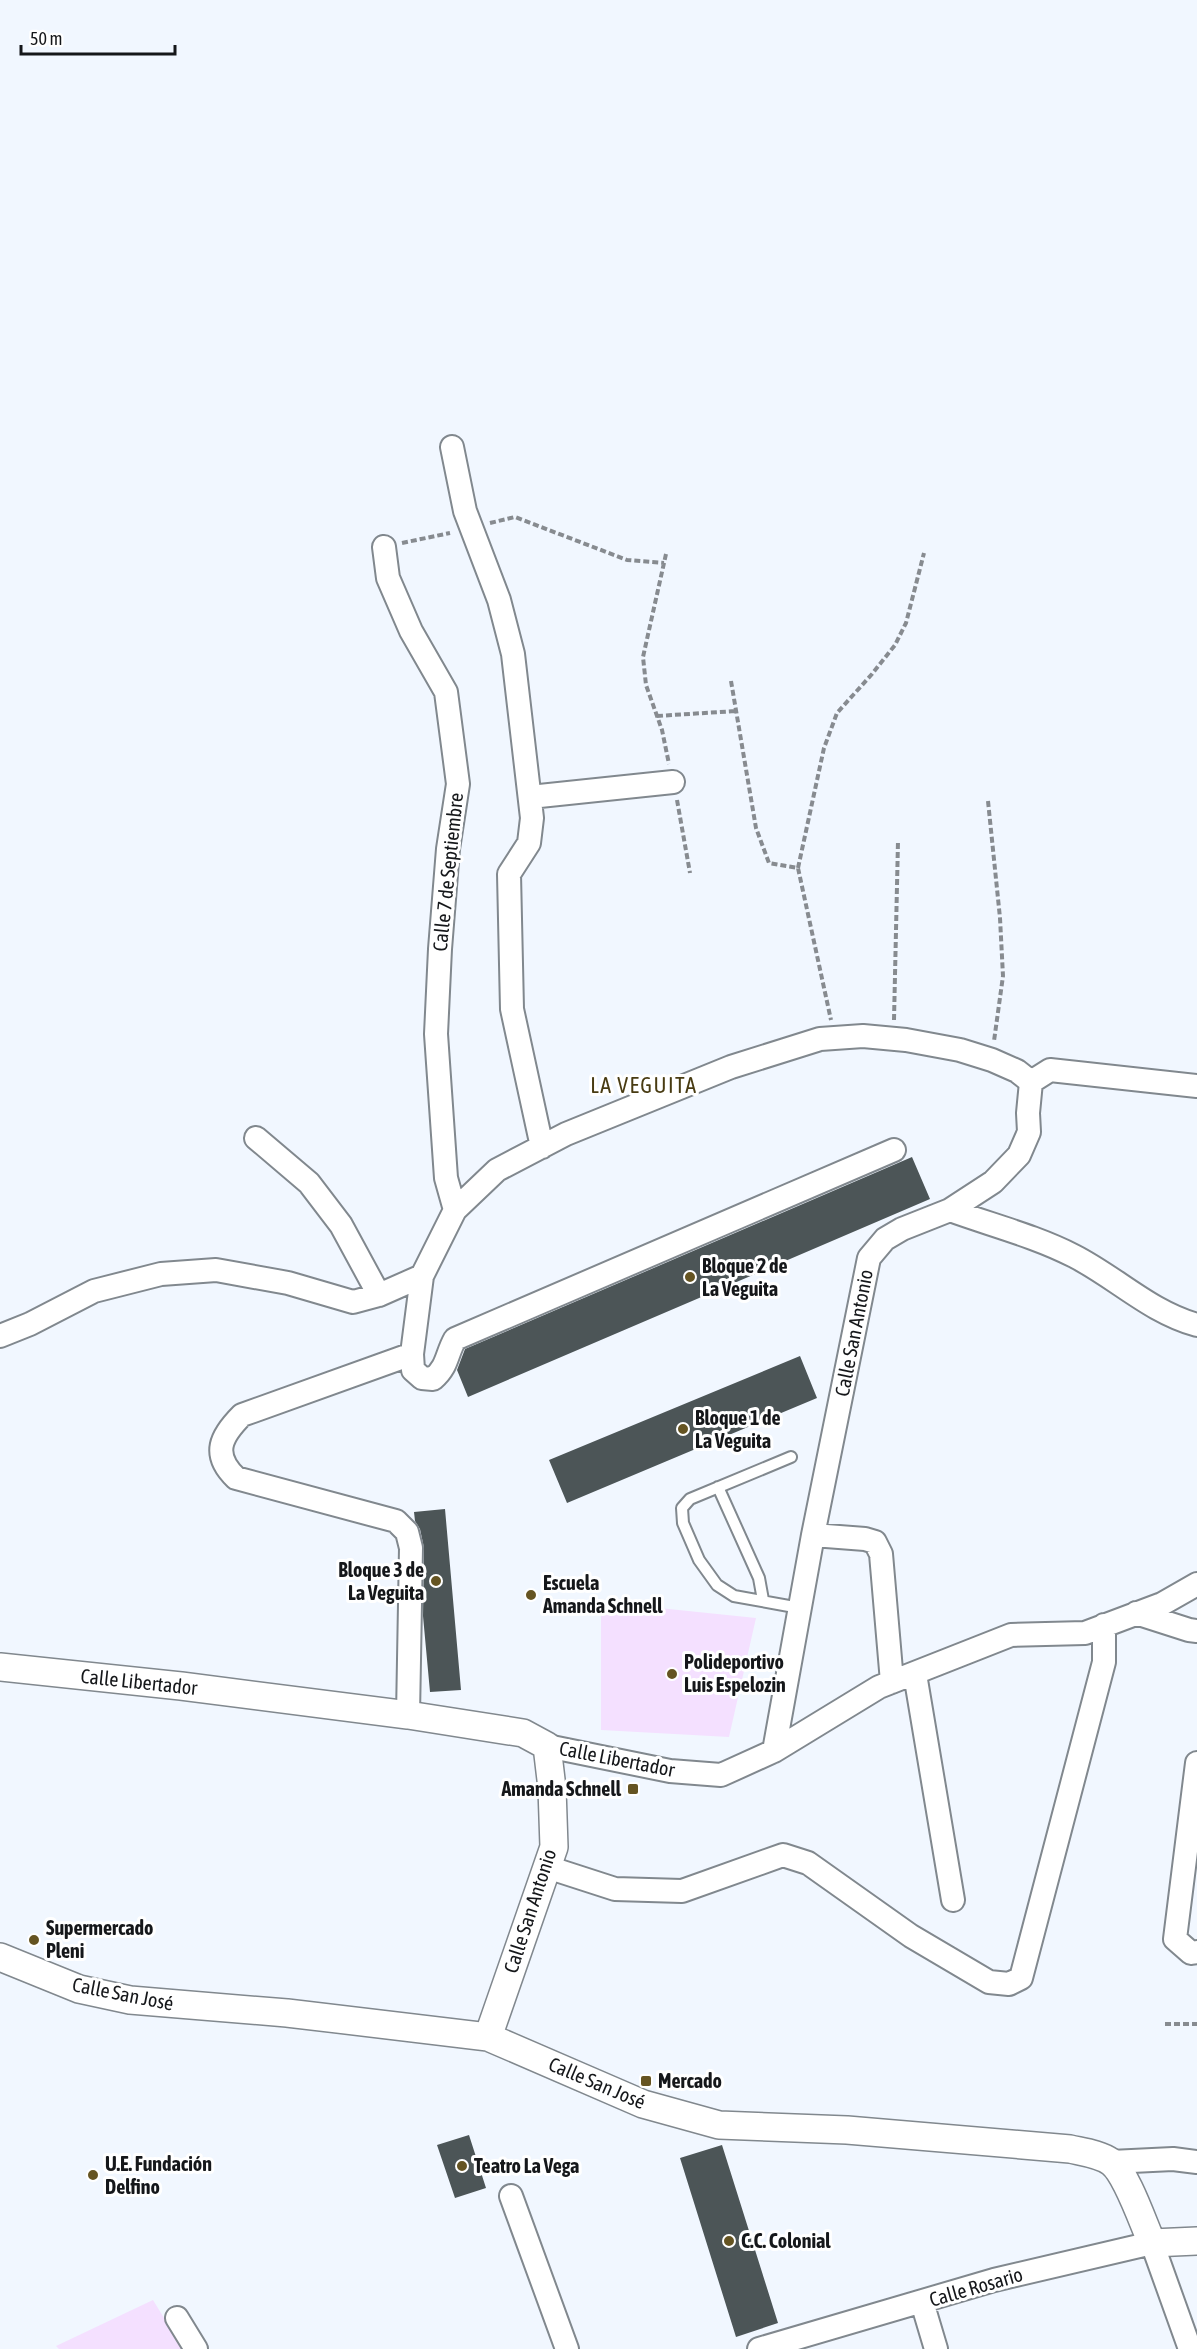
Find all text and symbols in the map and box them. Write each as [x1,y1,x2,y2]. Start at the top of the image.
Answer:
scale bar [21,18,176,56]
text: 50 m [30,28,62,49]
street label: Calle 7 de Septiembre [428,792,467,952]
district label: LA VEGUITA [590,1072,698,1098]
place label: Bloque 2 de La Veguita [702,1254,788,1300]
street label: Calle San Antonio [830,1267,877,1398]
marker: Bloque 2 de La Veguita [683,1270,697,1284]
place label: Bloque 1 de La Veguita [695,1406,781,1452]
marker: Bloque 1 de La Veguita [676,1422,690,1436]
place label: Bloque 3 de La Veguita [338,1558,424,1604]
place label: Escuela Amanda Schnell [542,1571,663,1617]
marker: Bloque 3 de La Veguita [429,1574,443,1588]
marker: Escuela Amanda Schnell [524,1588,538,1602]
place label: Polideportivo Luis Espelozin [684,1650,786,1696]
street label: Calle Libertador [80,1664,200,1699]
marker: Polideportivo Luis Espelozin [665,1667,679,1681]
street label: Calle Libertador [557,1736,678,1781]
place label: Amanda Schnell [500,1777,622,1800]
marker: Amanda Schnell [626,1782,640,1796]
street label: Calle San Antonio [499,1846,560,1976]
place label: Supermercado Pleni [46,1916,153,1962]
marker: Supermercado Pleni [27,1933,41,1947]
street label: Calle San José [71,1972,176,2015]
street label: Calle San José [545,2052,649,2113]
place label: Mercado [658,2069,722,2092]
marker: Mercado [639,2074,653,2088]
place label: U.E. Fundación Delfino [105,2152,212,2198]
place label: Teatro La Vega [474,2154,579,2177]
marker: Teatro La Vega [455,2159,469,2173]
marker: U.E. Fundación Delfino [86,2168,100,2182]
place label: C.C. Colonial [741,2229,831,2252]
marker: C.C. Colonial [722,2234,736,2248]
street label: Calle Rosario [926,2262,1025,2311]

